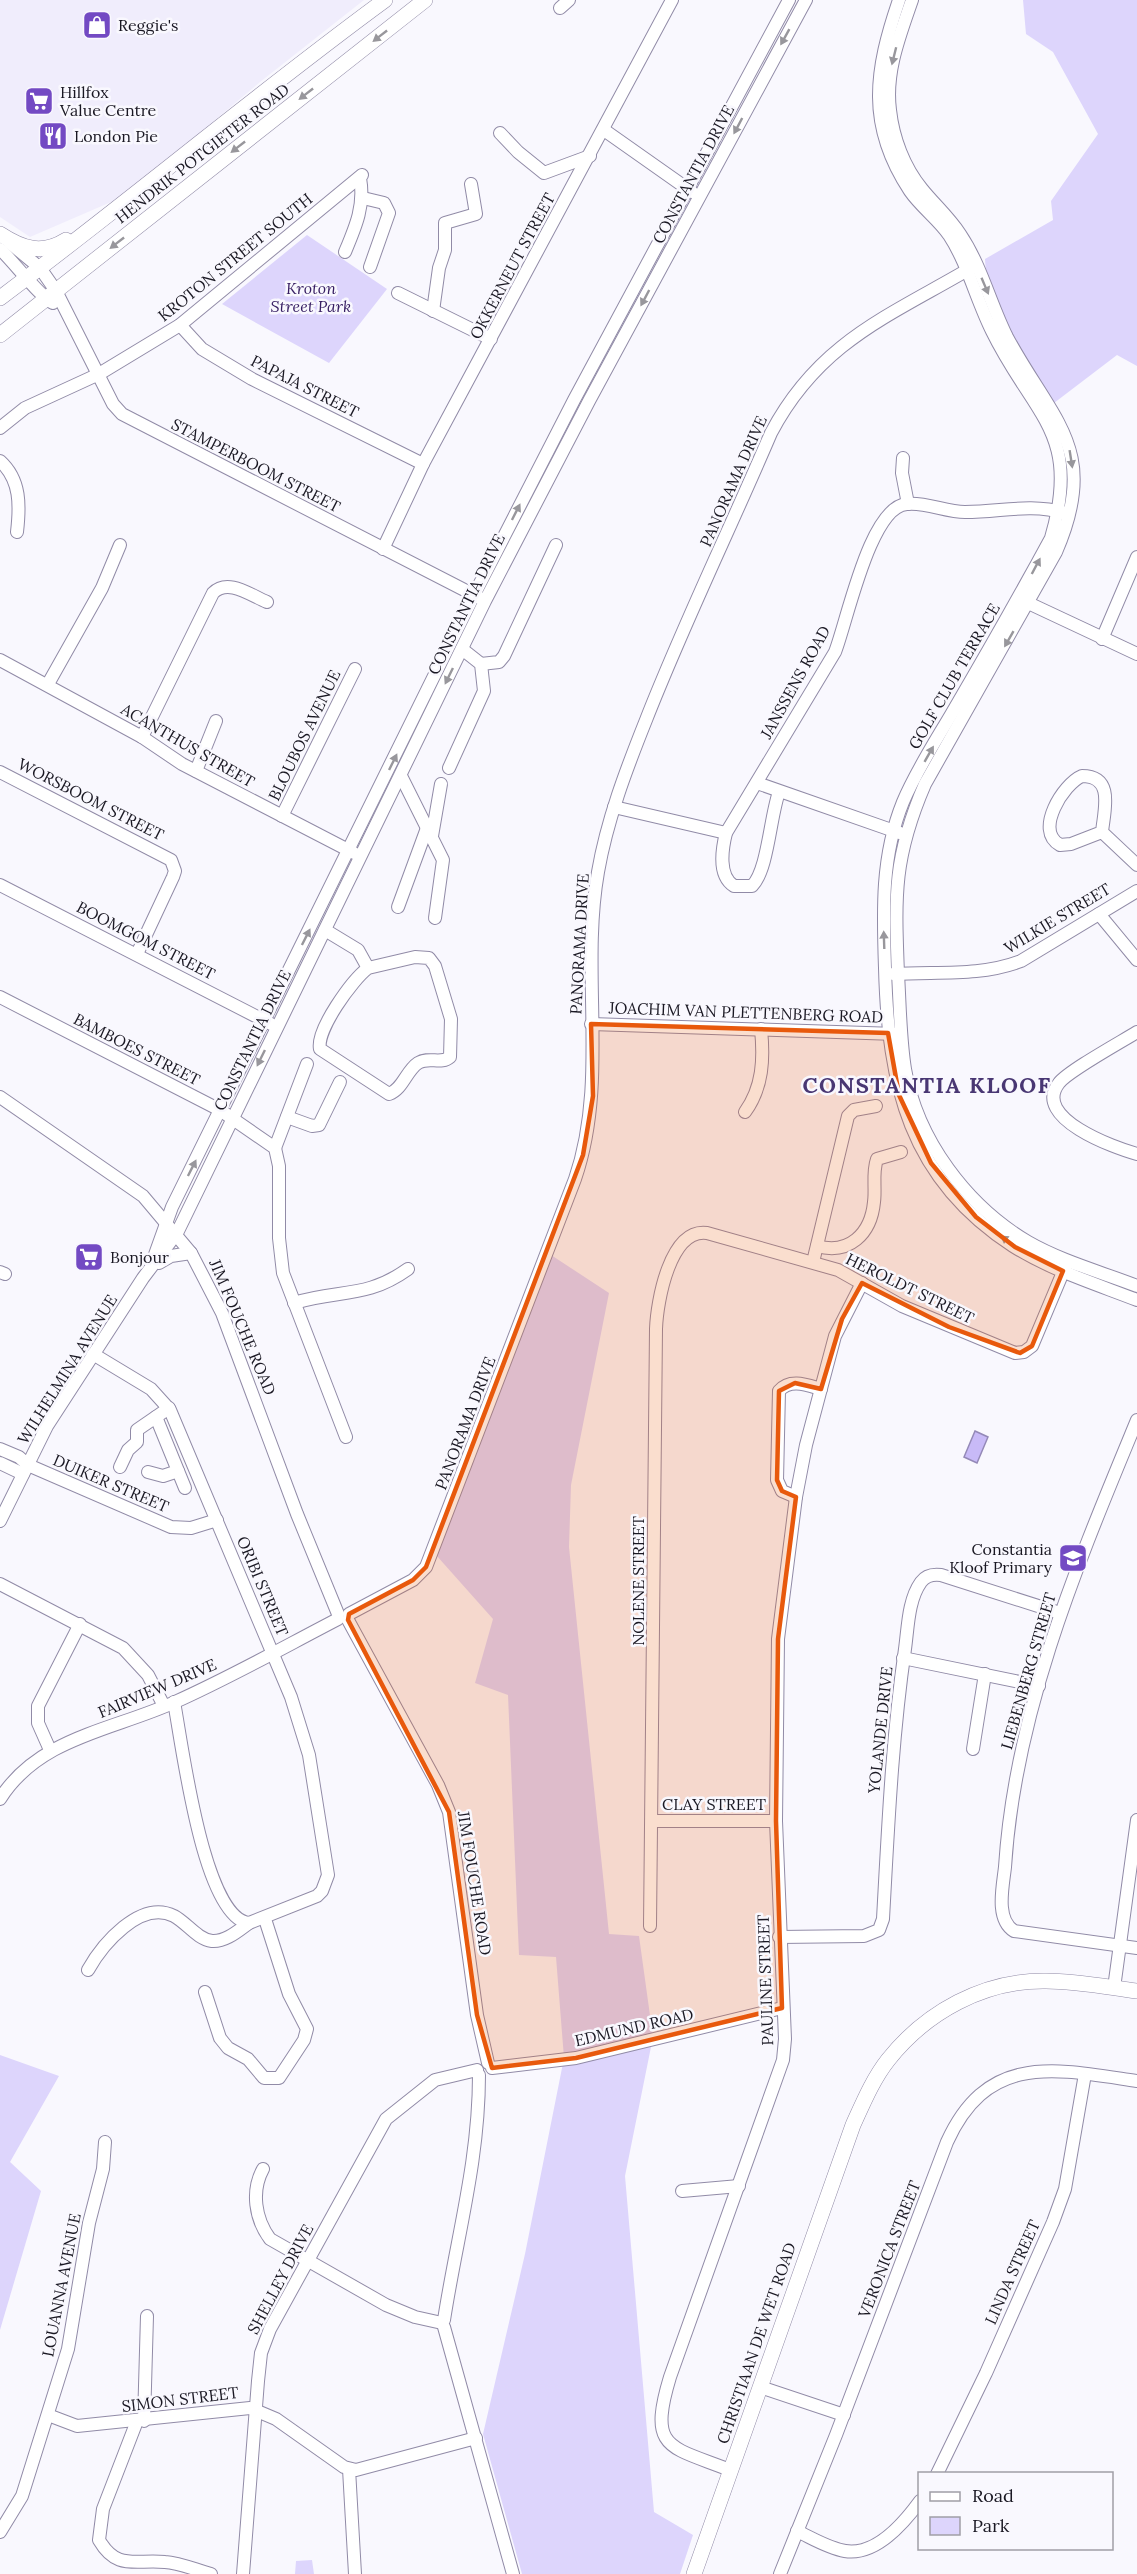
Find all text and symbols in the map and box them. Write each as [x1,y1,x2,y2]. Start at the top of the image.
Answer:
shop icon: Reggie's [81,9,113,41]
place label: Reggie's [118,15,178,35]
one-way arrow [780,29,790,46]
one-way arrow [372,30,387,42]
one-way arrow [889,46,899,65]
street label: HENDRIK POTGIETER ROAD [111,79,293,227]
place label: Hillfox Value Centre [59,82,157,120]
supermarket icon: Hillfox Value Centre [23,85,55,117]
one-way arrow [298,88,314,101]
street label: CONSTANTIA DRIVE [648,101,738,247]
one-way arrow [733,118,743,135]
restaurant icon: London Pie [37,120,69,152]
place label: London Pie [74,126,158,146]
one-way arrow [231,141,246,153]
street label: KROTON STREET SOUTH [154,189,316,325]
street label: OKKERNEUT STREET [465,190,559,342]
one-way arrow [110,236,125,248]
one-way arrow [981,277,990,295]
park label: Kroton Street Park [271,278,351,316]
one-way arrow [640,289,650,306]
street label: PAPAJA STREET [248,350,362,422]
street label: PANORAMA DRIVE [695,412,771,550]
street label: STAMPERBOOM STREET [168,414,344,516]
one-way arrow [1067,450,1076,469]
one-way arrow [511,503,521,521]
street label: CONSTANTIA DRIVE [423,530,509,678]
one-way arrow [1031,558,1041,575]
street label: GOLF CLUB TERRACE [904,599,1004,753]
street label: JANSSENS ROAD [755,622,834,743]
one-way arrow [1003,631,1014,647]
street label: BLOUBOS AVENUE [264,666,344,804]
one-way arrow [444,667,453,684]
street label: ACANTHUS STREET [117,698,258,791]
one-way arrow [923,746,934,762]
one-way arrow [388,753,397,770]
street label: WORSBOOM STREET [15,754,167,844]
street label: PANORAMA DRIVE [565,873,593,1015]
street label: WILKIE STREET [1000,878,1114,958]
street label: BOOMGOM STREET [73,896,219,984]
one-way arrow [301,928,311,945]
one-way arrow [879,930,888,949]
street label: CONSTANTIA DRIVE [209,966,295,1114]
street label: JOACHIM VAN PLETTENBERG ROAD [607,997,884,1027]
street label: BAMBOES STREET [70,1008,204,1090]
one-way arrow [257,1050,266,1067]
district label: CONSTANTIA KLOOF [802,1071,1052,1099]
one-way arrow [187,1160,197,1177]
one-way arrow [1000,1235,1016,1247]
supermarket icon: Bonjour [73,1241,105,1273]
place label: Bonjour [110,1247,169,1267]
street label: HEROLDT STREET [843,1248,977,1328]
street label: JIM FOUCHE ROAD [205,1255,281,1398]
street label: WILHELMINA AVENUE [13,1290,121,1448]
street label: PANORAMA DRIVE [430,1353,500,1492]
street label: DUIKER STREET [50,1450,172,1516]
street label: NOLENE STREET [628,1516,648,1646]
street label: ORIBI STREET [233,1533,293,1639]
place label: Constantia Kloof Primary [949,1539,1053,1577]
school or university icon: Constantia Kloof Primary [1057,1542,1089,1574]
street label: LIEBENBERG STREET [996,1590,1060,1752]
street label: FAIRVIEW DRIVE [95,1654,219,1722]
street label: YOLANDE DRIVE [863,1665,897,1795]
street label: CLAY STREET [662,1794,766,1814]
street label: JIM FOUCHE ROAD [454,1808,496,1957]
street label: PAULINE STREET [753,1914,777,2046]
street label: EDMUND ROAD [573,2004,695,2050]
street label: VERONICA STREET [853,2178,924,2321]
street label: LOUANNA AVENUE [37,2211,85,2358]
street label: LINDA STREET [980,2217,1044,2327]
street label: SHELLEY DRIVE [243,2220,317,2337]
street label: CHRISTIAAN DE WET ROAD [712,2240,800,2446]
street label: SIMON STREET [120,2382,240,2416]
legend [918,2472,1113,2550]
text: Road [972,2484,1014,2507]
text: Park [972,2514,1010,2537]

